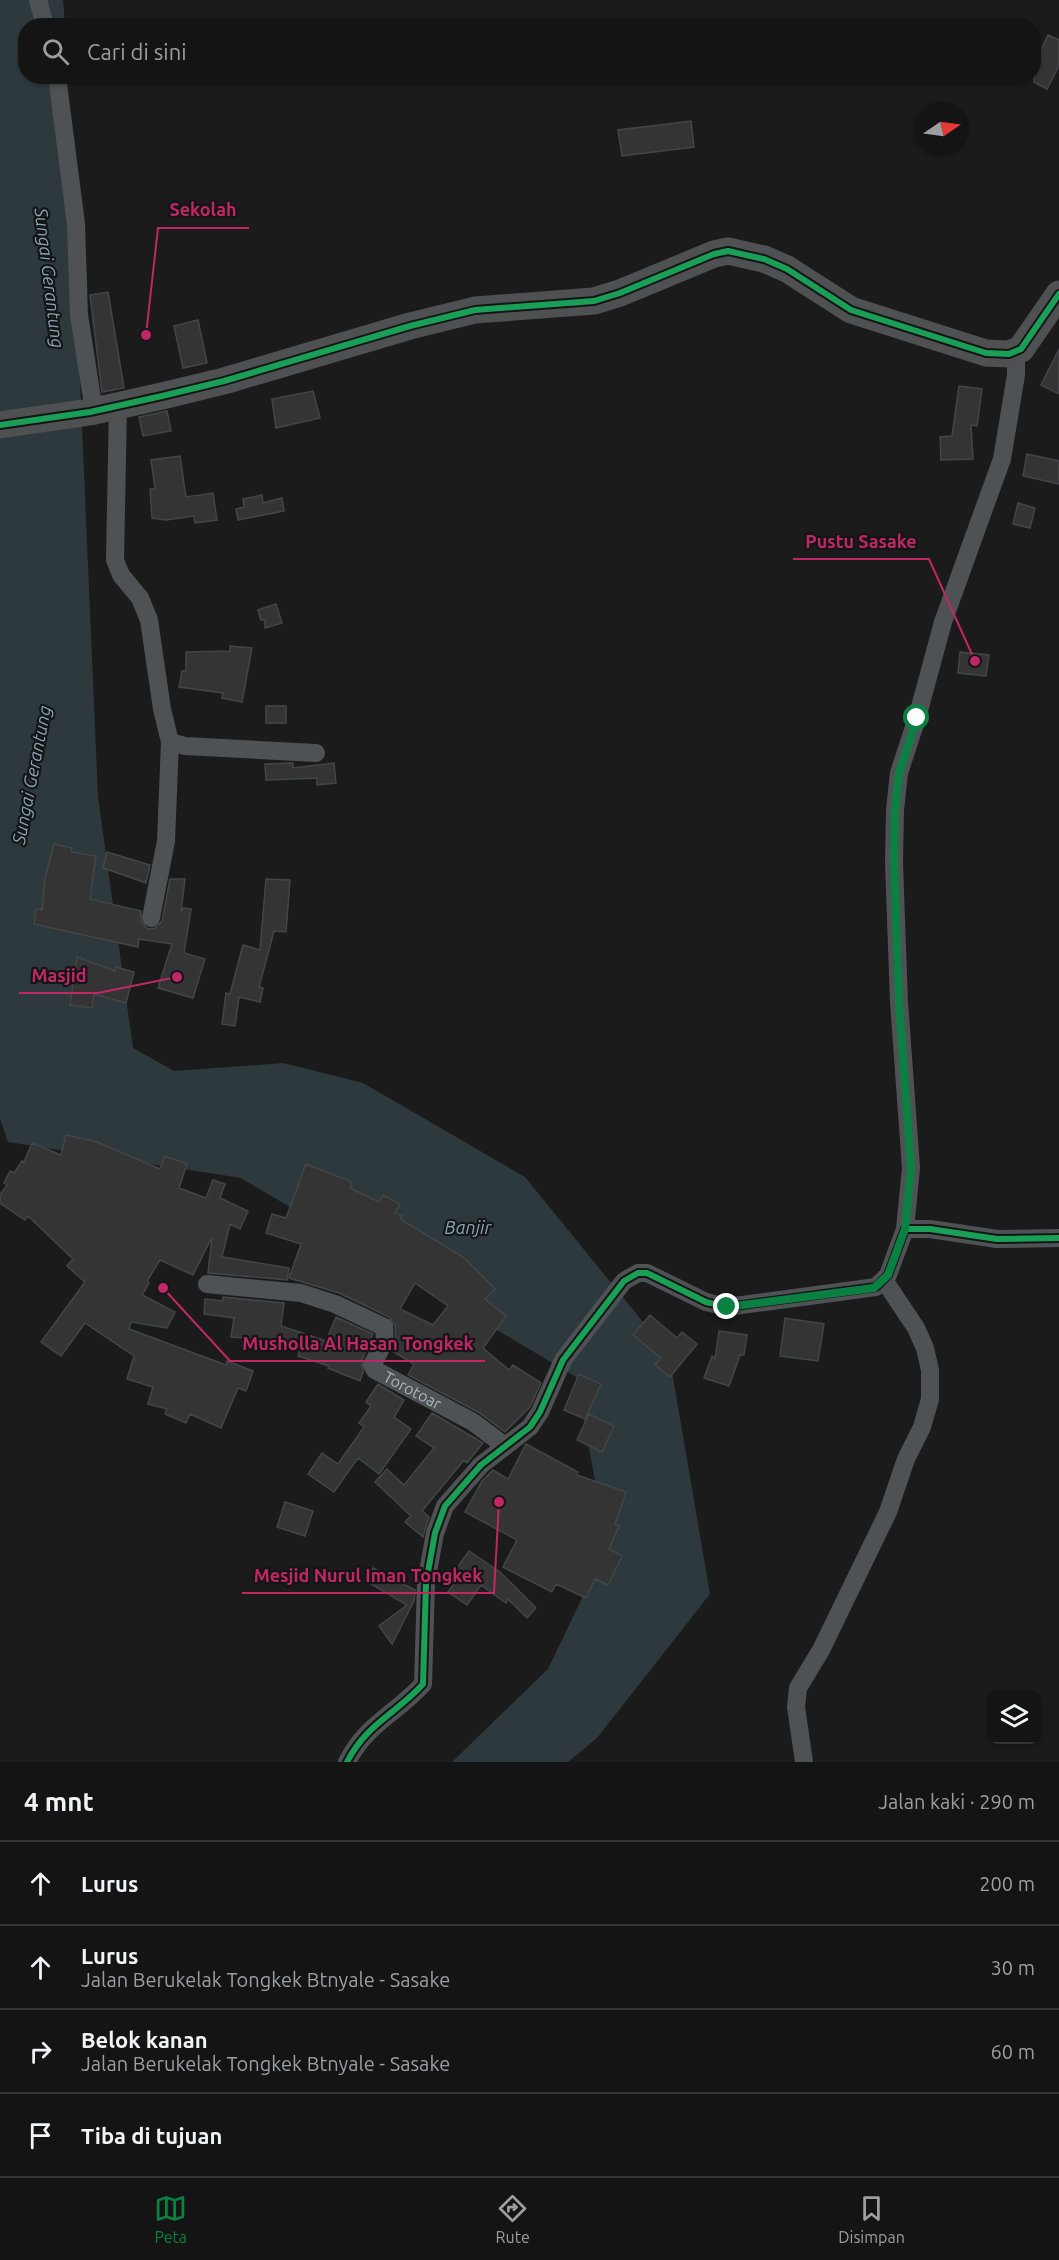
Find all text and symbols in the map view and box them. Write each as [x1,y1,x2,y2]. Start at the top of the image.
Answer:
search box [18,18,1041,84]
icon: search [39,35,72,68]
text: Cari di sini [87,39,187,64]
north arrow [915,102,969,156]
callout: Sekolah [158,192,249,228]
text: Sekolah [170,199,236,219]
water label: Sungai Gerantung [31,206,69,349]
callout: Pustu Sasake [793,523,929,559]
text: Pustu Sasake [805,531,917,551]
water label: Sungai Gerantung [8,703,54,847]
route start [903,704,929,730]
callout: Masjid [19,957,98,993]
text: Masjid [31,965,87,985]
water label: Banjir [445,1217,493,1237]
route end [713,1293,739,1319]
callout: Musholla Al Hasan Tongkek [230,1325,485,1361]
text: Musholla Al Hasan Tongkek [242,1333,474,1353]
street label: Torotoar [381,1367,445,1413]
callout: Mesjid Nurul Iman Tongkek [242,1557,494,1593]
text: Mesjid Nurul Iman Tongkek [254,1565,482,1585]
map controls [987,1690,1041,1744]
button: layers [987,1690,1041,1744]
text: 4 mnt [24,1787,94,1816]
text: Jalan kaki · 290 m [878,1790,1035,1813]
icon: ahead [24,1867,57,1900]
text: Lurus [81,1871,138,1896]
text: 200 m [979,1872,1035,1895]
text: Lurus [81,1943,138,1968]
icon: ahead [24,1951,57,1984]
text: 30 m [991,1956,1035,1979]
text: Jalan Berukelak Tongkek Btnyale - Sasake [81,1968,450,1991]
text: Belok kanan [81,2027,208,2052]
icon: right [24,2035,57,2068]
text: 60 m [991,2040,1035,2063]
text: Jalan Berukelak Tongkek Btnyale - Sasake [81,2052,450,2075]
icon: arrive [24,2119,57,2152]
text: Tiba di tujuan [81,2123,222,2148]
tab: Peta [154,2192,187,2246]
tab: Rute [496,2192,530,2246]
tab: Disimpan [838,2192,905,2246]

